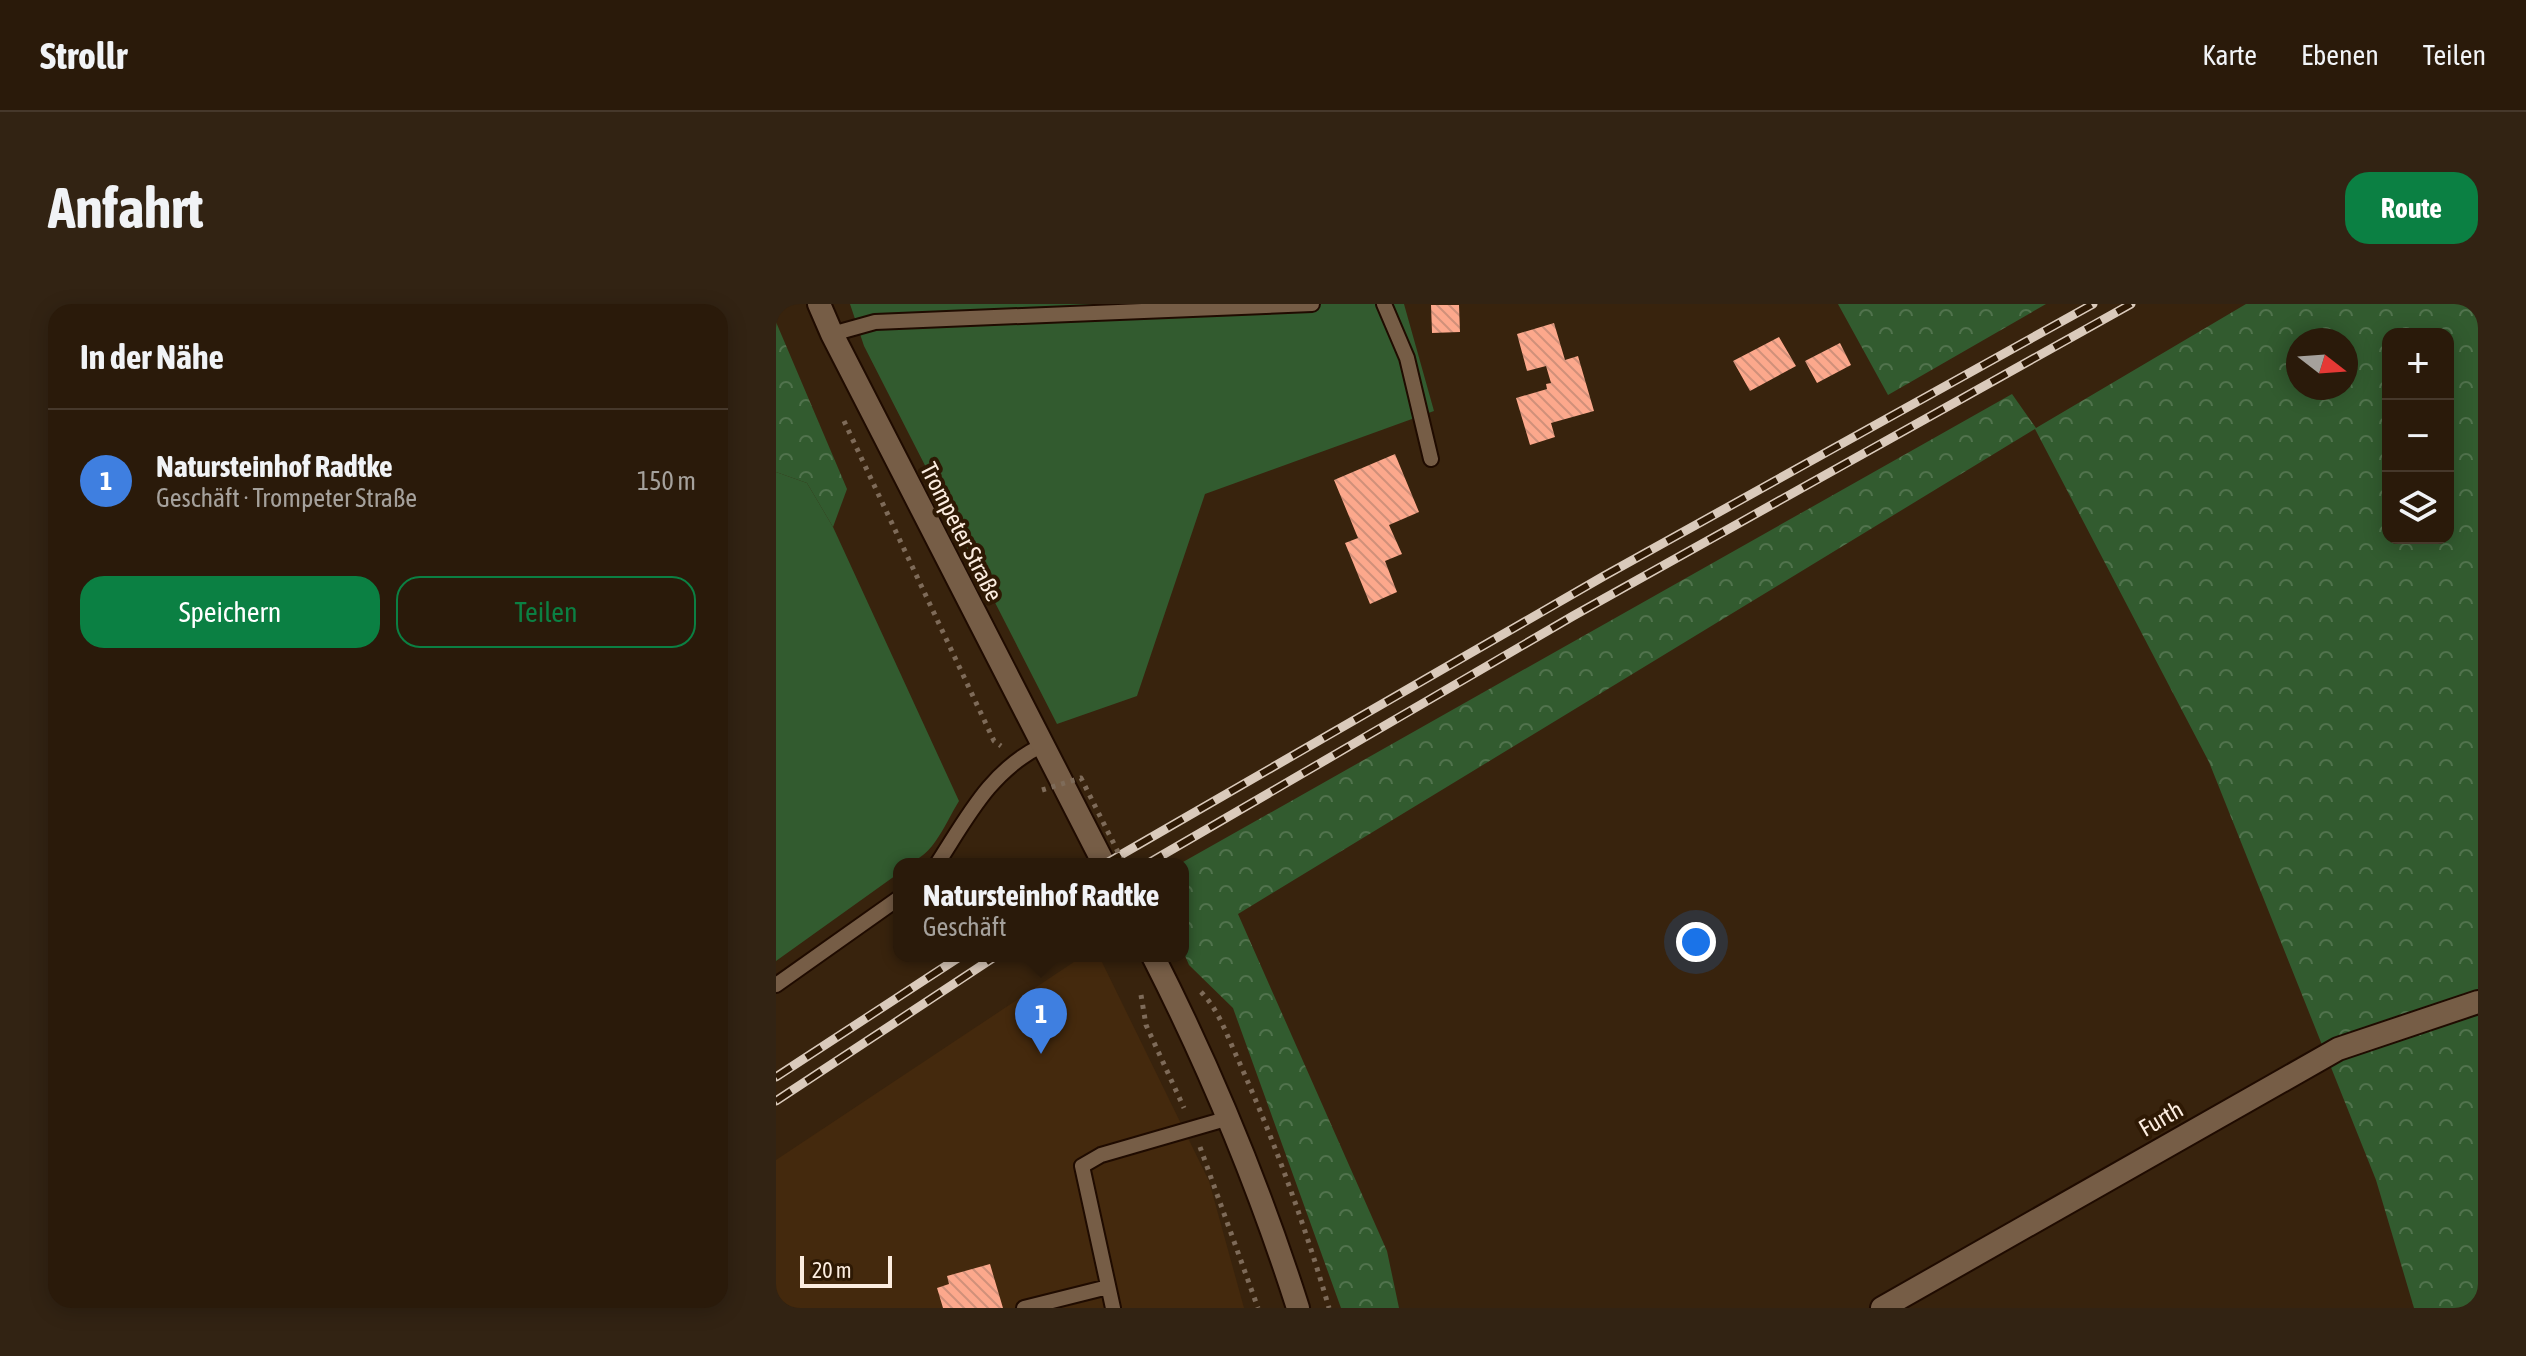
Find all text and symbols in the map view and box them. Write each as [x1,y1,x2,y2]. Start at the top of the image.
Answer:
text: Strollr [40,34,127,77]
text: Karte [2202,39,2257,71]
text: Ebenen [2301,39,2379,71]
text: Teilen [2423,39,2486,71]
button: Route [2345,172,2478,244]
text: Anfahrt [48,176,203,240]
north arrow [2286,328,2358,400]
map controls [2382,328,2454,544]
button: + [2382,328,2454,400]
text: In der Nähe [80,337,224,376]
button: − [2382,400,2454,472]
text: Natursteinhof Radtke [156,449,393,483]
street label: Trompeter Straße [915,458,1008,606]
text: 1 [100,466,112,496]
text: 150 m [637,466,696,496]
button: layers [2382,472,2454,544]
text: Geschäft · Trompeter Straße [156,483,417,513]
button: Speichern [80,576,380,648]
button: Teilen [396,576,696,648]
popup [893,858,1189,962]
text: Natursteinhof Radtke [923,878,1159,912]
text: Geschäft [923,912,1006,942]
your location [1676,922,1716,962]
pin: 1 [1015,988,1067,1054]
street label: Furth [2134,1095,2188,1142]
scale bar [800,1252,892,1288]
text: 20 m [812,1257,852,1283]

